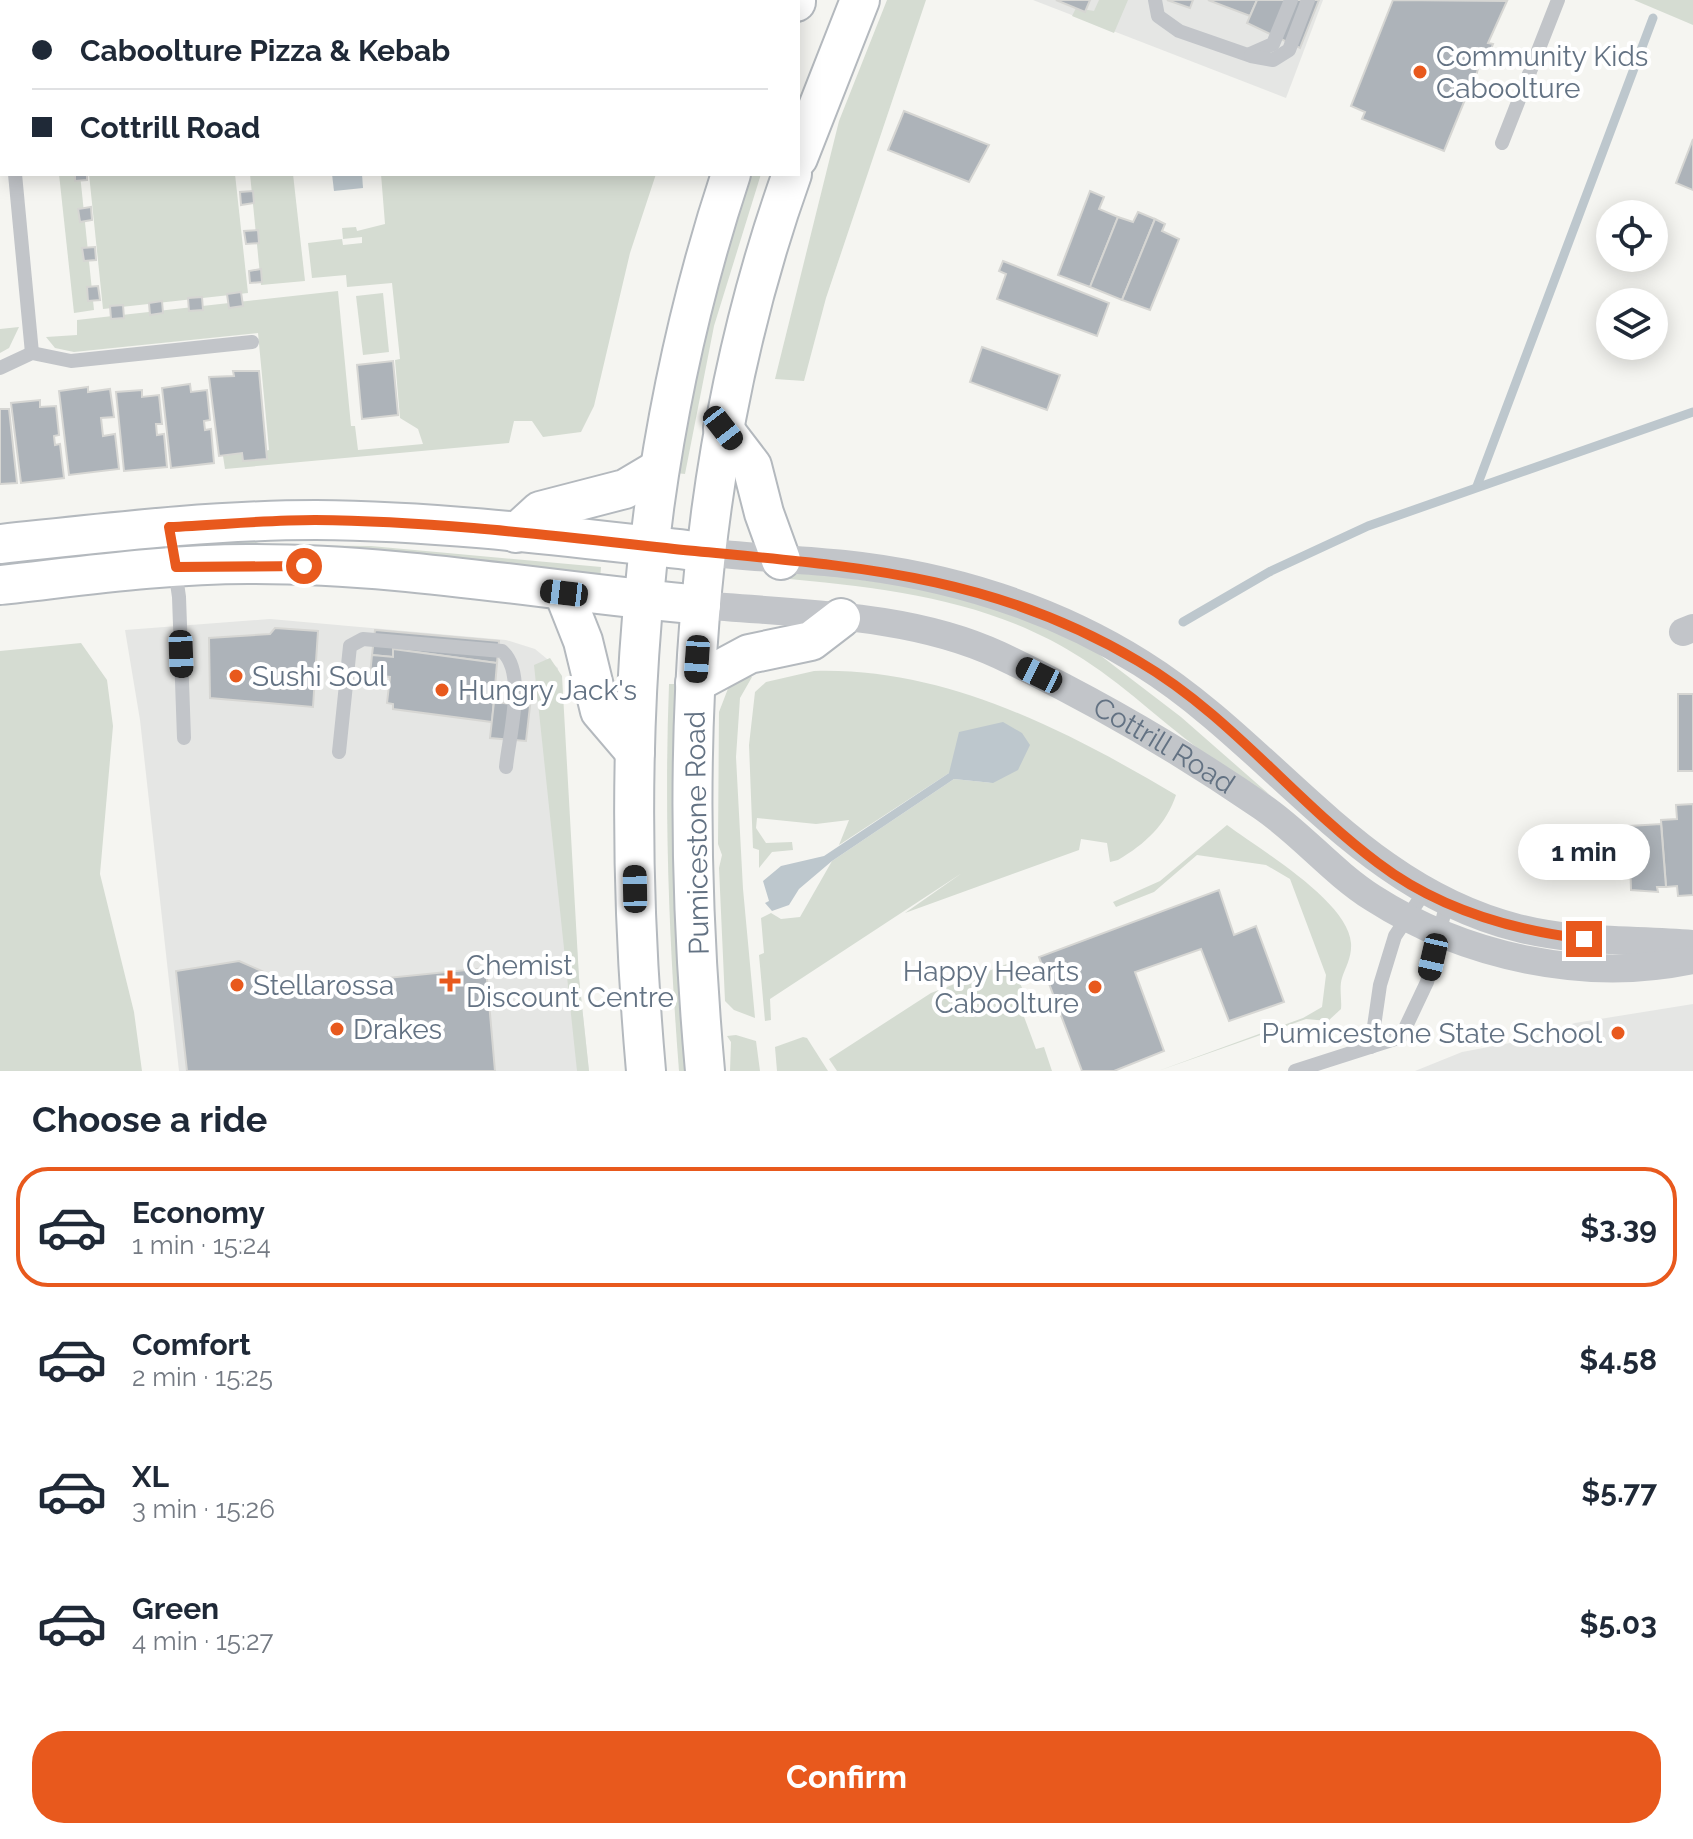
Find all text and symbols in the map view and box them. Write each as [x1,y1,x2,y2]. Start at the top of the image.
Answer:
text: Caboolture Pizza & Kebab [80,33,450,68]
place label: Community Kids Caboolture [1436,40,1648,105]
marker: Community Kids Caboolture [1411,63,1429,81]
text: Cottrill Road [80,110,260,145]
map controls [1596,200,1668,360]
button: locate [1596,200,1668,272]
button: layers [1596,288,1668,360]
car [699,402,747,454]
route start [286,548,322,584]
car [539,578,589,608]
car [168,630,194,678]
car [683,634,711,684]
car [1012,654,1066,696]
place label: Sushi Soul [252,660,387,693]
marker: Sushi Soul [227,667,245,685]
place label: Hungry Jack's [458,674,637,707]
marker: Hungry Jack's [433,681,451,699]
street label: Cottrill Road [1088,690,1241,800]
street label: Pumicestone Road [678,711,716,955]
callout: 1 min [1518,823,1650,879]
text: 1 min [1551,837,1617,867]
car [623,865,647,913]
route end [1566,921,1602,957]
car [1416,931,1450,983]
place label: Chemist Discount Centre [466,949,674,1014]
place label: Happy Hearts Caboolture [903,955,1079,1020]
place label: Stellarossa [253,969,394,1002]
marker: Chemist Discount Centre [441,972,459,990]
marker: Stellarossa [228,976,246,994]
marker: Happy Hearts Caboolture [1086,978,1104,996]
place label: Drakes [353,1013,442,1046]
place label: Pumicestone State School [1262,1017,1602,1050]
marker: Drakes [328,1020,346,1038]
marker: Pumicestone State School [1609,1024,1627,1042]
text: Choose a ride [32,1098,267,1140]
icon: car [36,1191,108,1263]
text: Economy [132,1195,265,1230]
text: $3.39 [1580,1210,1657,1245]
text: 1 min · 15:24 [132,1230,271,1260]
icon: car [36,1323,108,1395]
text: Comfort [132,1327,251,1362]
text: $4.58 [1579,1342,1657,1377]
text: 2 min · 15:25 [132,1362,273,1392]
icon: car [36,1455,108,1527]
text: XL [132,1459,169,1494]
text: $5.77 [1581,1474,1657,1509]
text: 3 min · 15:26 [132,1494,275,1524]
icon: car [36,1587,108,1659]
text: Green [132,1591,219,1626]
text: $5.03 [1579,1606,1657,1641]
text: 4 min · 15:27 [132,1626,273,1656]
button: Confirm [32,1731,1661,1823]

